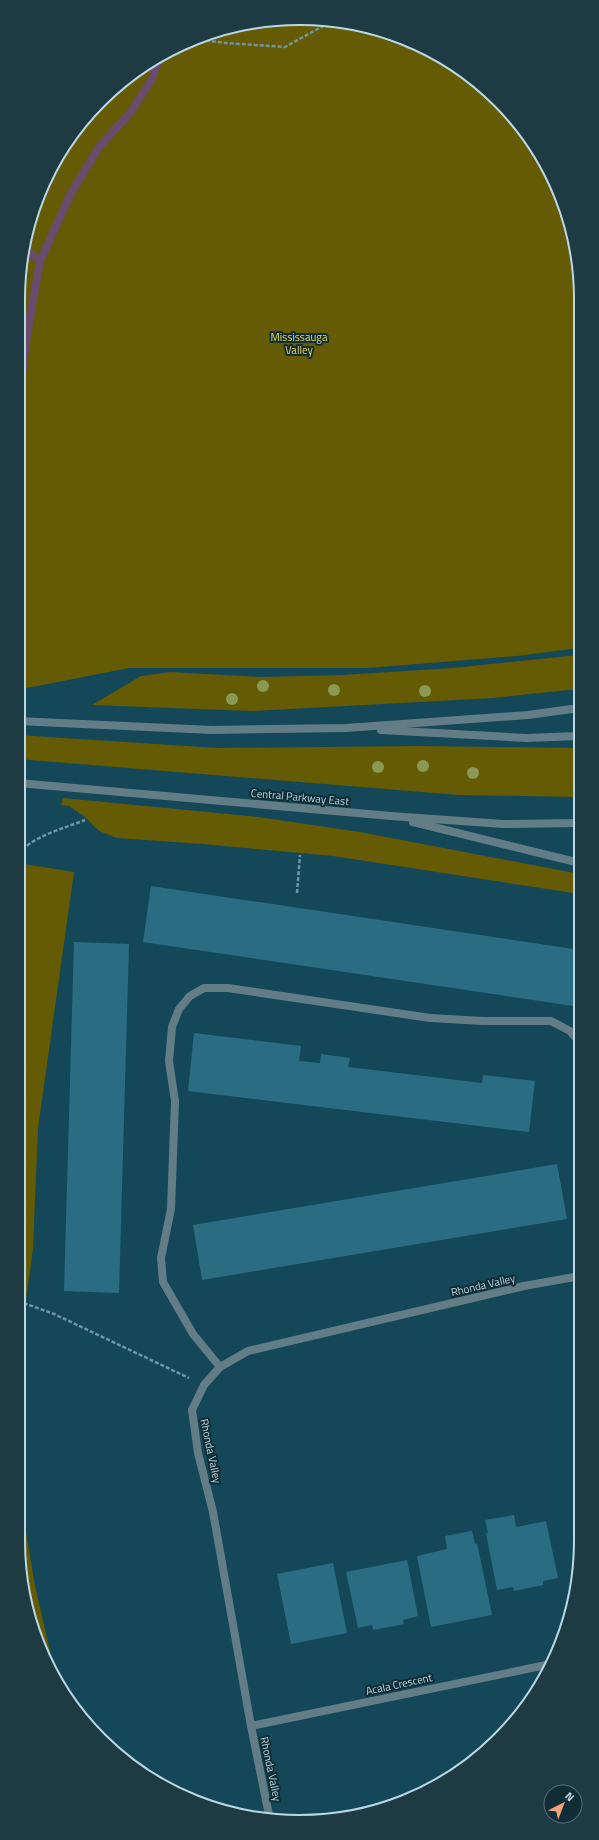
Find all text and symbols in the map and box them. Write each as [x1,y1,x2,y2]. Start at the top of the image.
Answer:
park label: Mississauga Valley [270,329,328,358]
street label: Central Parkway East [250,785,350,809]
street label: Rhonda Valley [449,1270,517,1300]
street label: Rhonda Valley [196,1417,226,1485]
street label: Acala Crescent [364,1669,434,1699]
street label: Rhonda Valley [256,1735,286,1803]
north arrow [543,1784,583,1824]
text: N [562,1788,578,1805]

